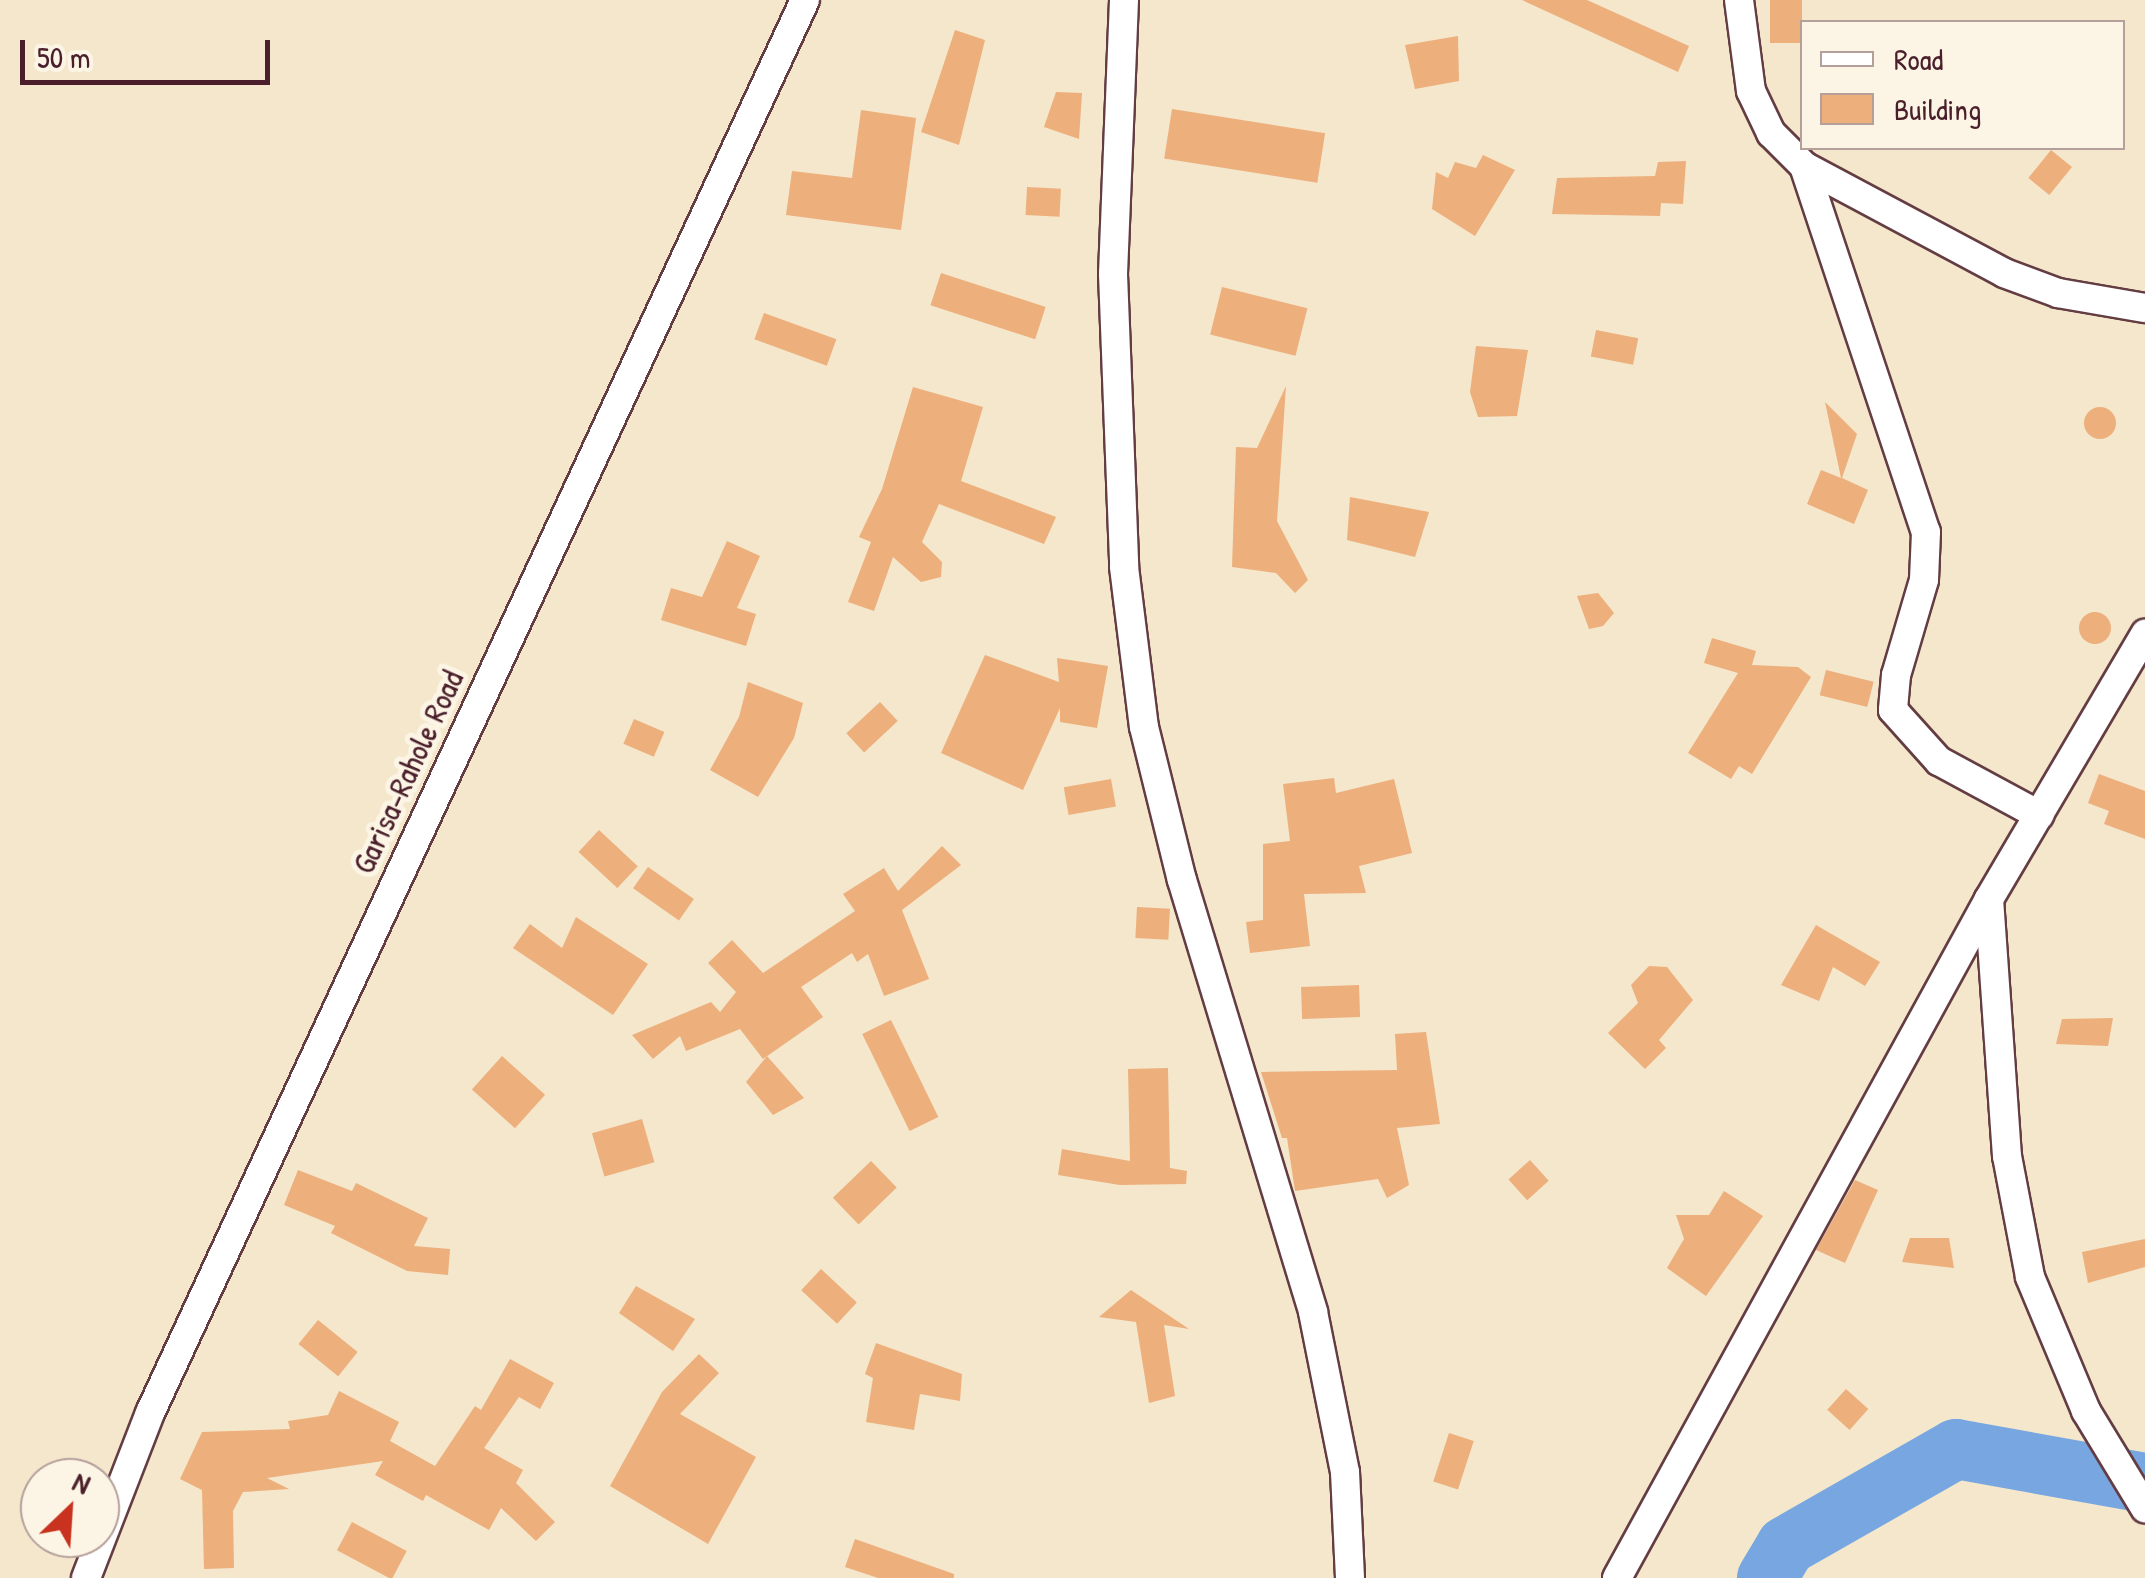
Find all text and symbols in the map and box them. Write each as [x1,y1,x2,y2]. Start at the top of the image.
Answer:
scale bar [25,20,275,82]
legend [1800,20,2125,150]
text: 50 m [37,37,90,77]
text: Road [1894,39,1943,79]
text: Building [1894,89,1981,129]
street label: Garisa-Rahole Road [344,664,472,880]
north arrow [20,1458,120,1558]
text: N [67,1462,97,1503]

